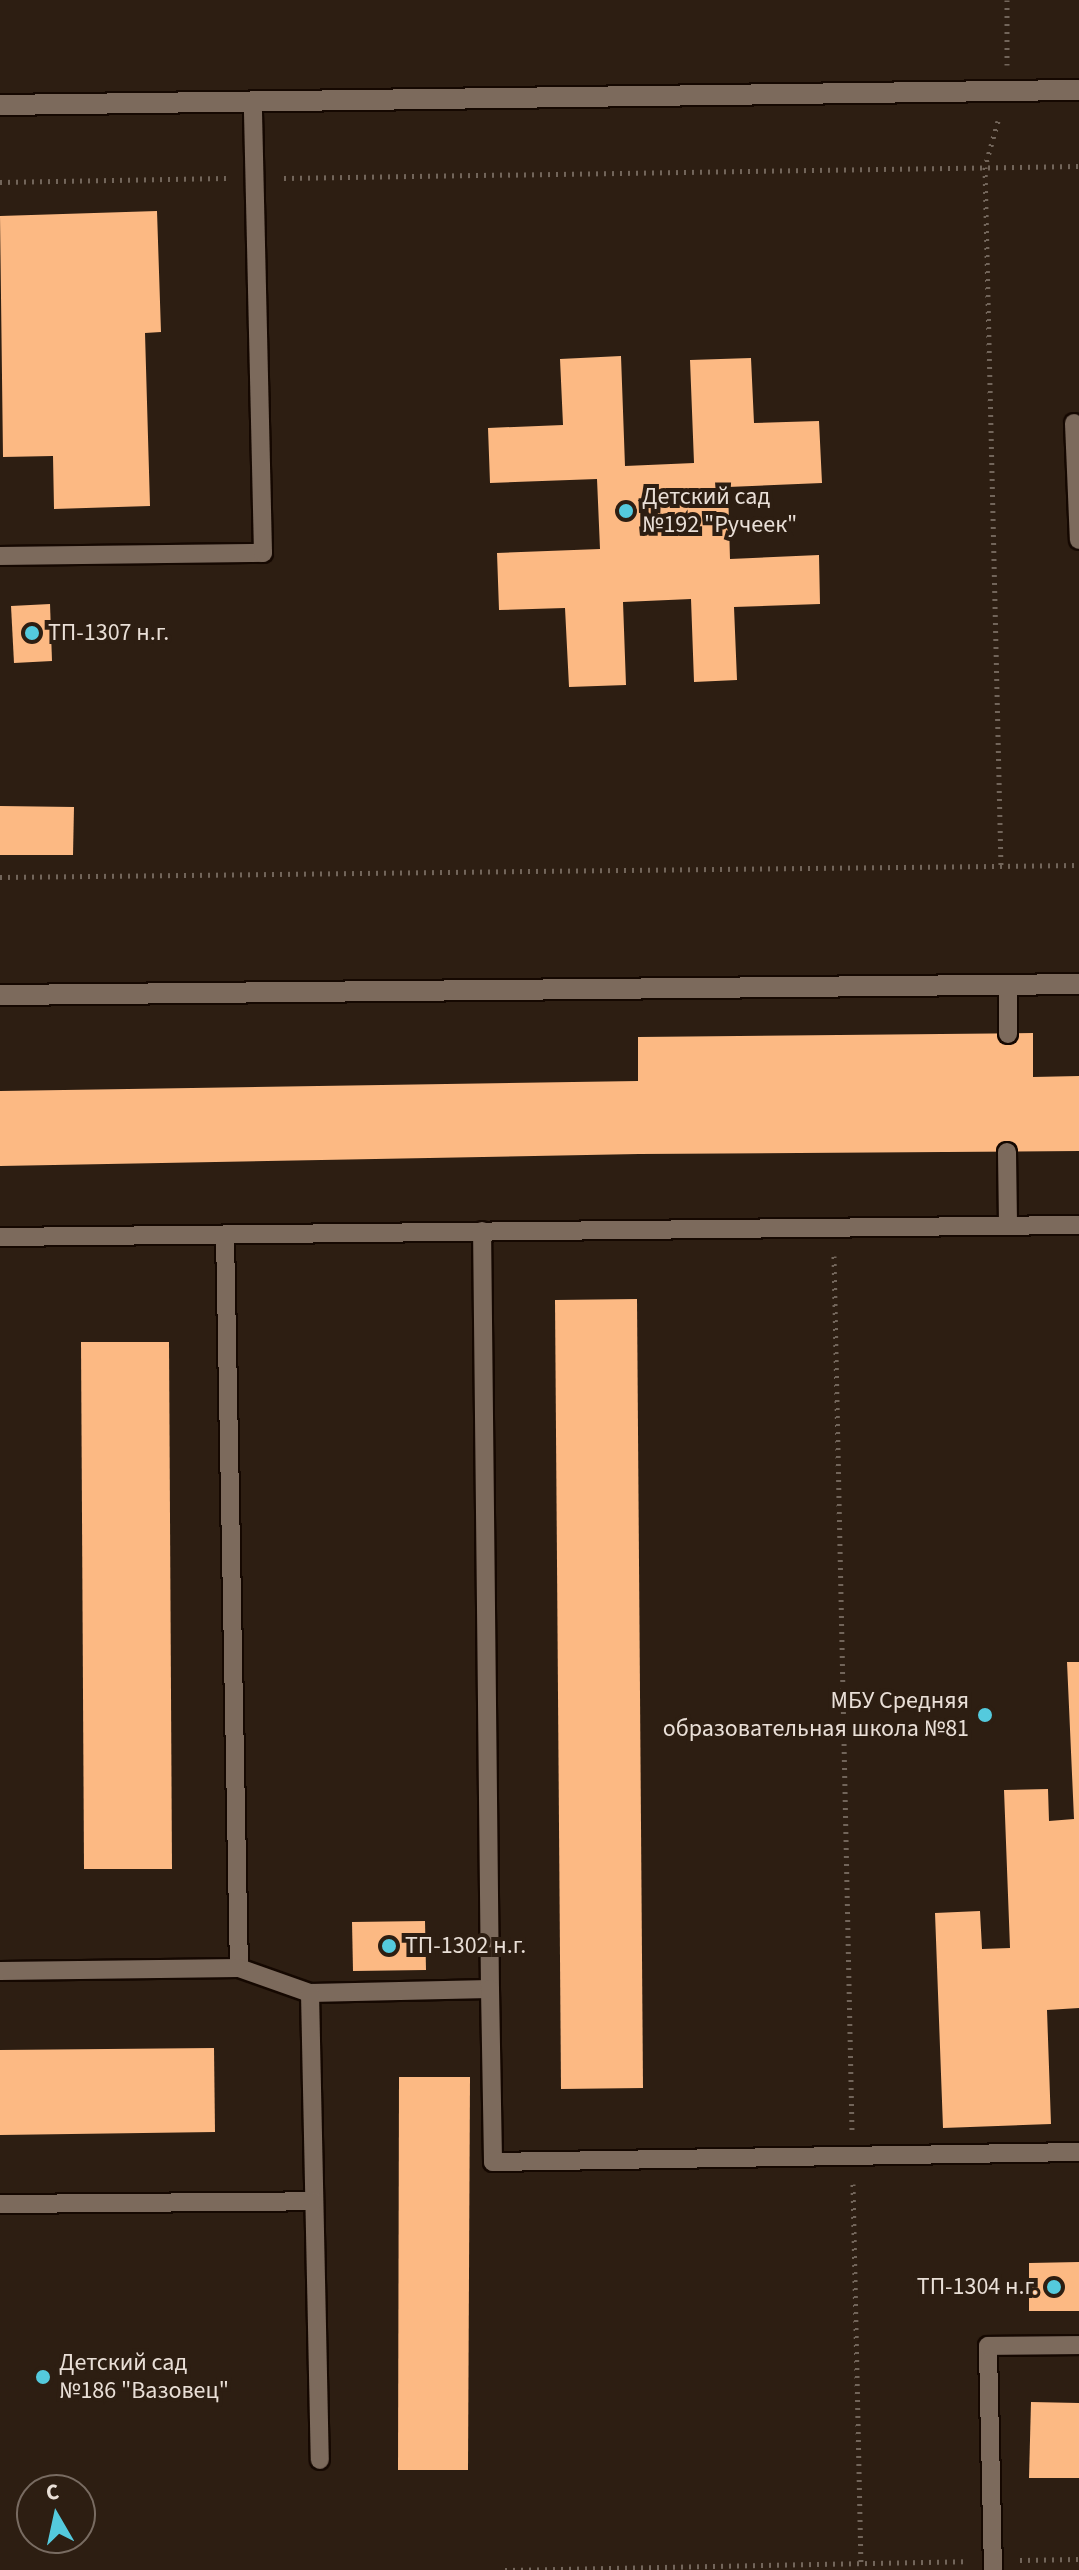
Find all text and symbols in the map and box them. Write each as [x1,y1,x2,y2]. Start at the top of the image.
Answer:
place label: Детский сад №192 "Ручеек" [642,483,797,539]
marker: Детский сад №192 "Ручеек" [617,502,635,520]
place label: ТП-1307 н.г. [48,619,169,647]
marker: ТП-1307 н.г. [23,624,41,642]
place label: МБУ Средняя образовательная школа №81 [663,1687,969,1743]
marker: МБУ Средняя образовательная школа №81 [976,1706,994,1724]
place label: ТП-1302 н.г. [405,1932,526,1960]
marker: ТП-1302 н.г. [380,1937,398,1955]
place label: ТП-1304 н.г. [917,2273,1038,2301]
marker: ТП-1304 н.г. [1045,2278,1063,2296]
place label: Детский сад №186 "Вазовец" [59,2349,229,2405]
marker: Детский сад №186 "Вазовец" [34,2368,52,2386]
north arrow [16,2474,96,2554]
text: С [44,2475,61,2509]

